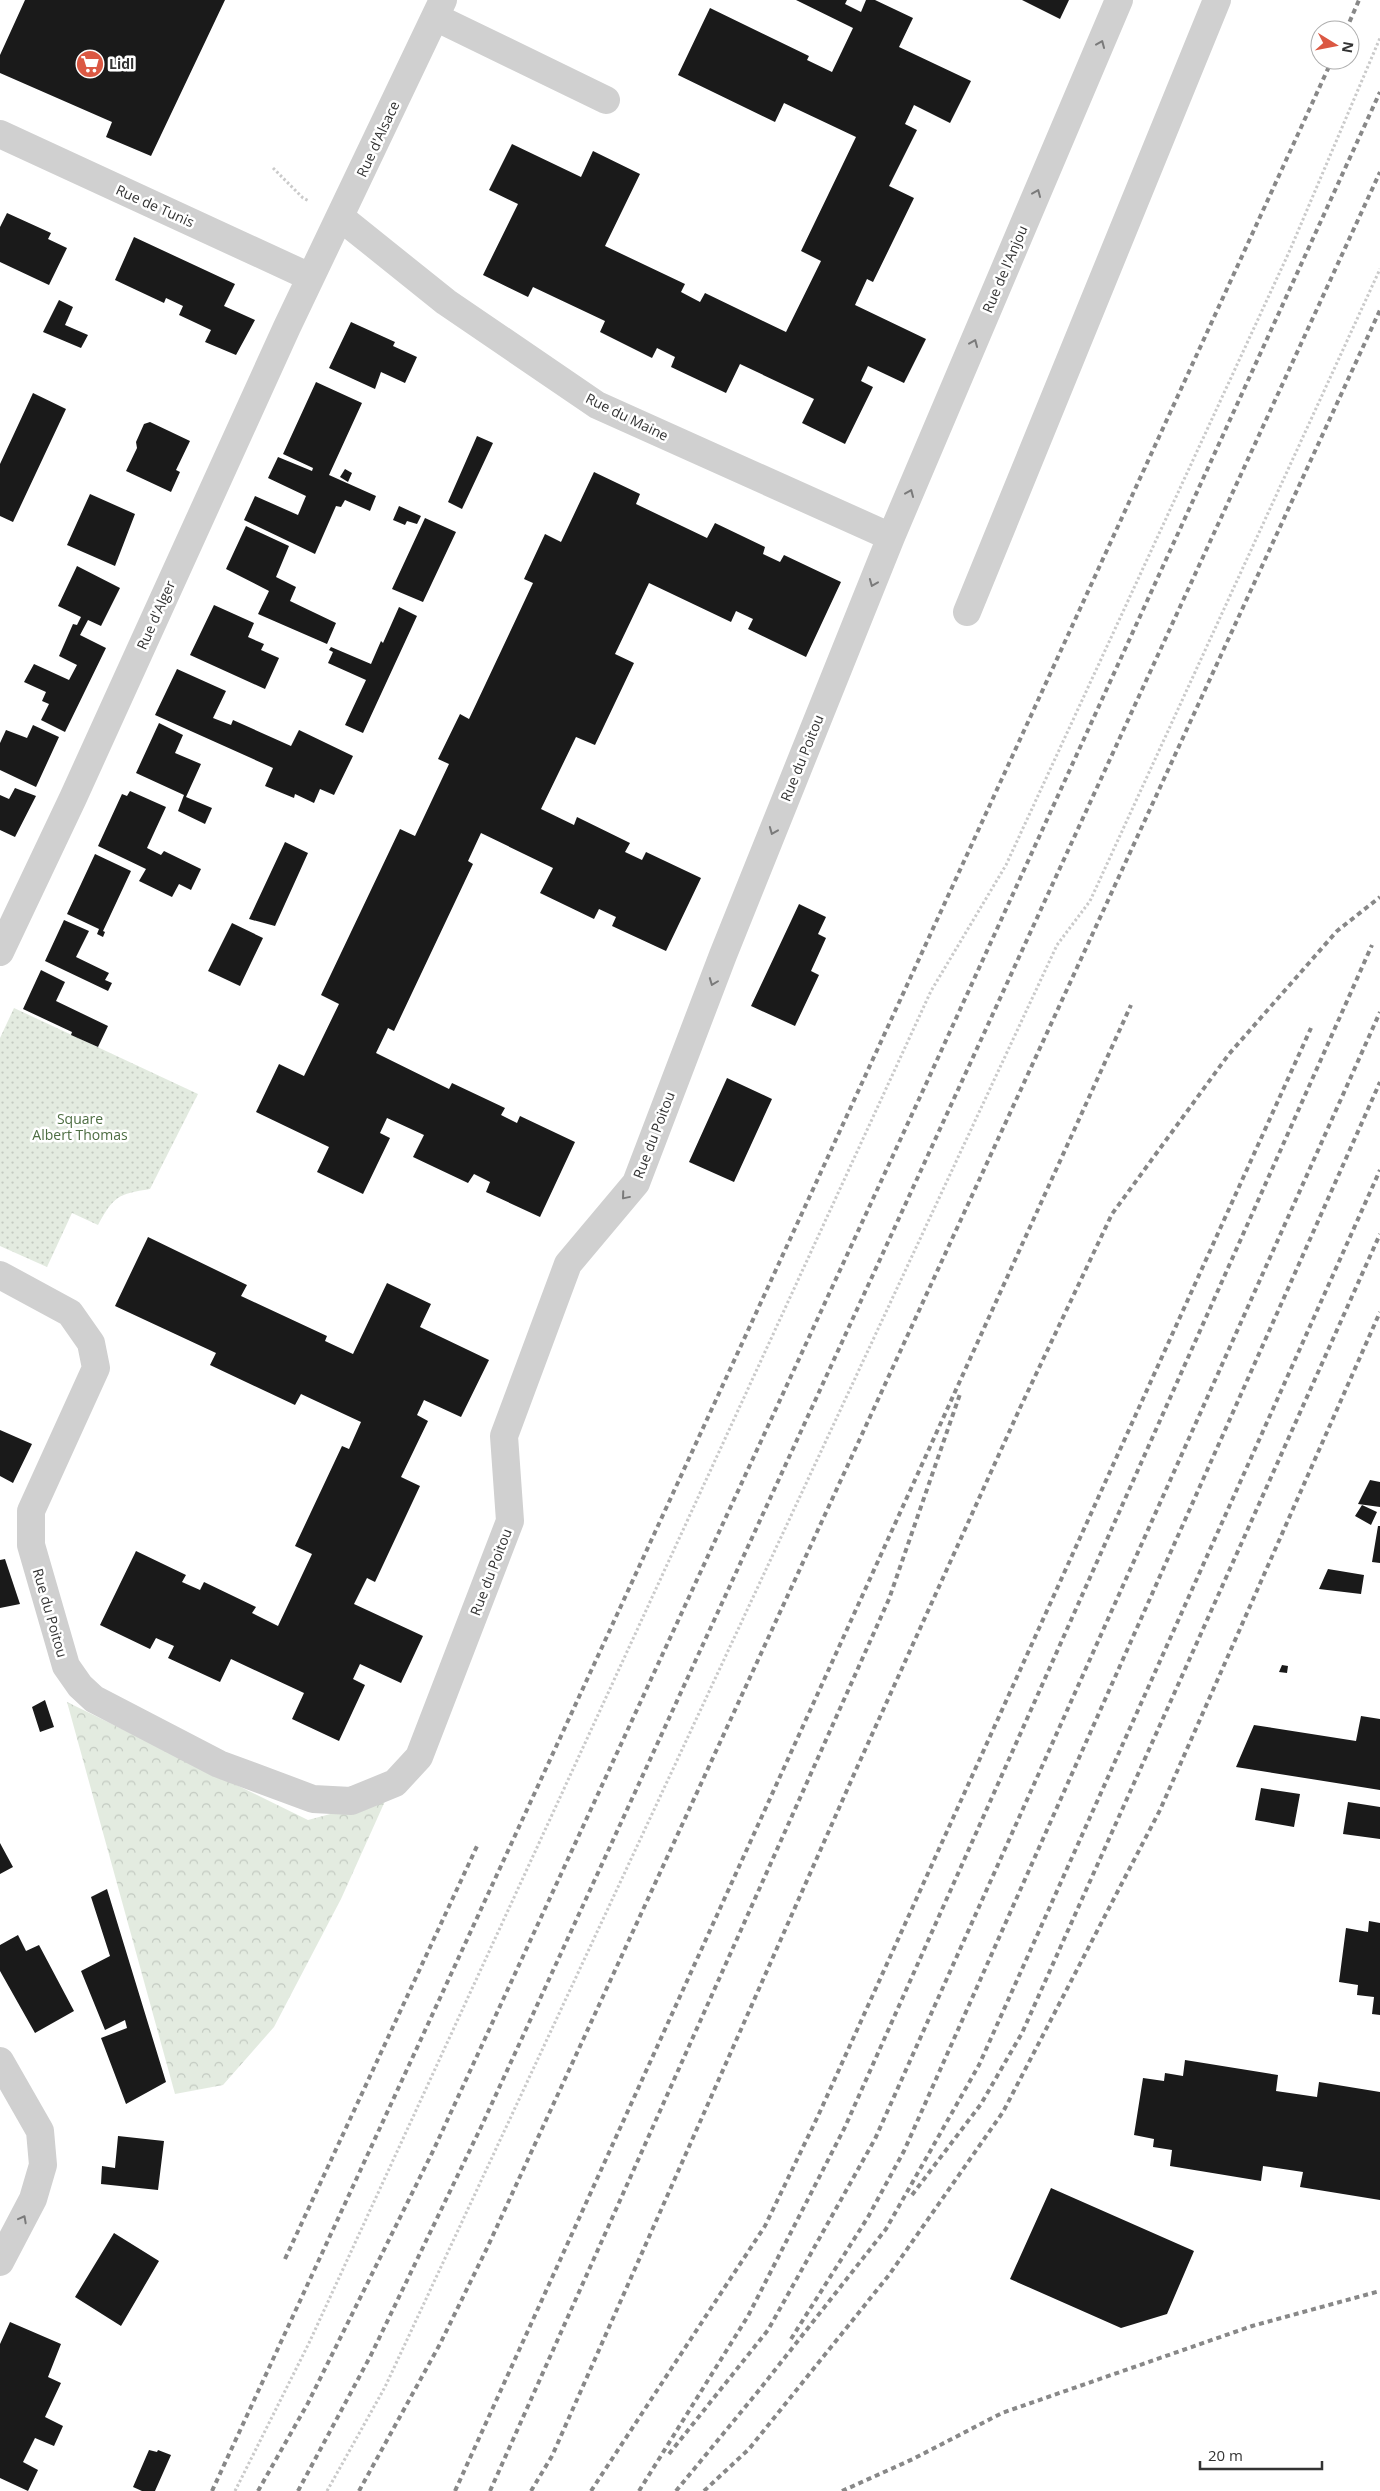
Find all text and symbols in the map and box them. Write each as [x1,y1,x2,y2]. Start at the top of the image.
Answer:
north arrow [1310,20,1360,70]
one-way arrow [1095,40,1105,49]
text: N [1338,40,1359,55]
supermarket icon: Lidl [75,49,105,79]
place label: Lidl [109,54,134,73]
street label: Rue d'Alsace [352,98,403,180]
street label: Rue de Tunis [113,180,198,231]
one-way arrow [1031,189,1042,198]
street label: Rue de l'Anjou [978,222,1032,315]
one-way arrow [967,339,978,348]
street label: Rue du Maine [583,388,672,445]
one-way arrow [905,489,915,497]
street label: Rue d'Alger [132,577,179,652]
one-way arrow [869,578,879,587]
street label: Rue du Poitou [776,712,828,804]
one-way arrow [769,826,779,835]
one-way arrow [709,977,719,986]
street label: Rue du Poitou [628,1089,679,1181]
park label: Square Albert Thomas [32,1109,128,1144]
one-way arrow [622,1190,630,1199]
street label: Rue du Poitou [465,1526,516,1618]
street label: Rue du Poitou [29,1566,72,1660]
one-way arrow [17,2215,27,2224]
scale bar [1200,2438,1322,2470]
text: 20 m [1208,2445,1243,2465]

